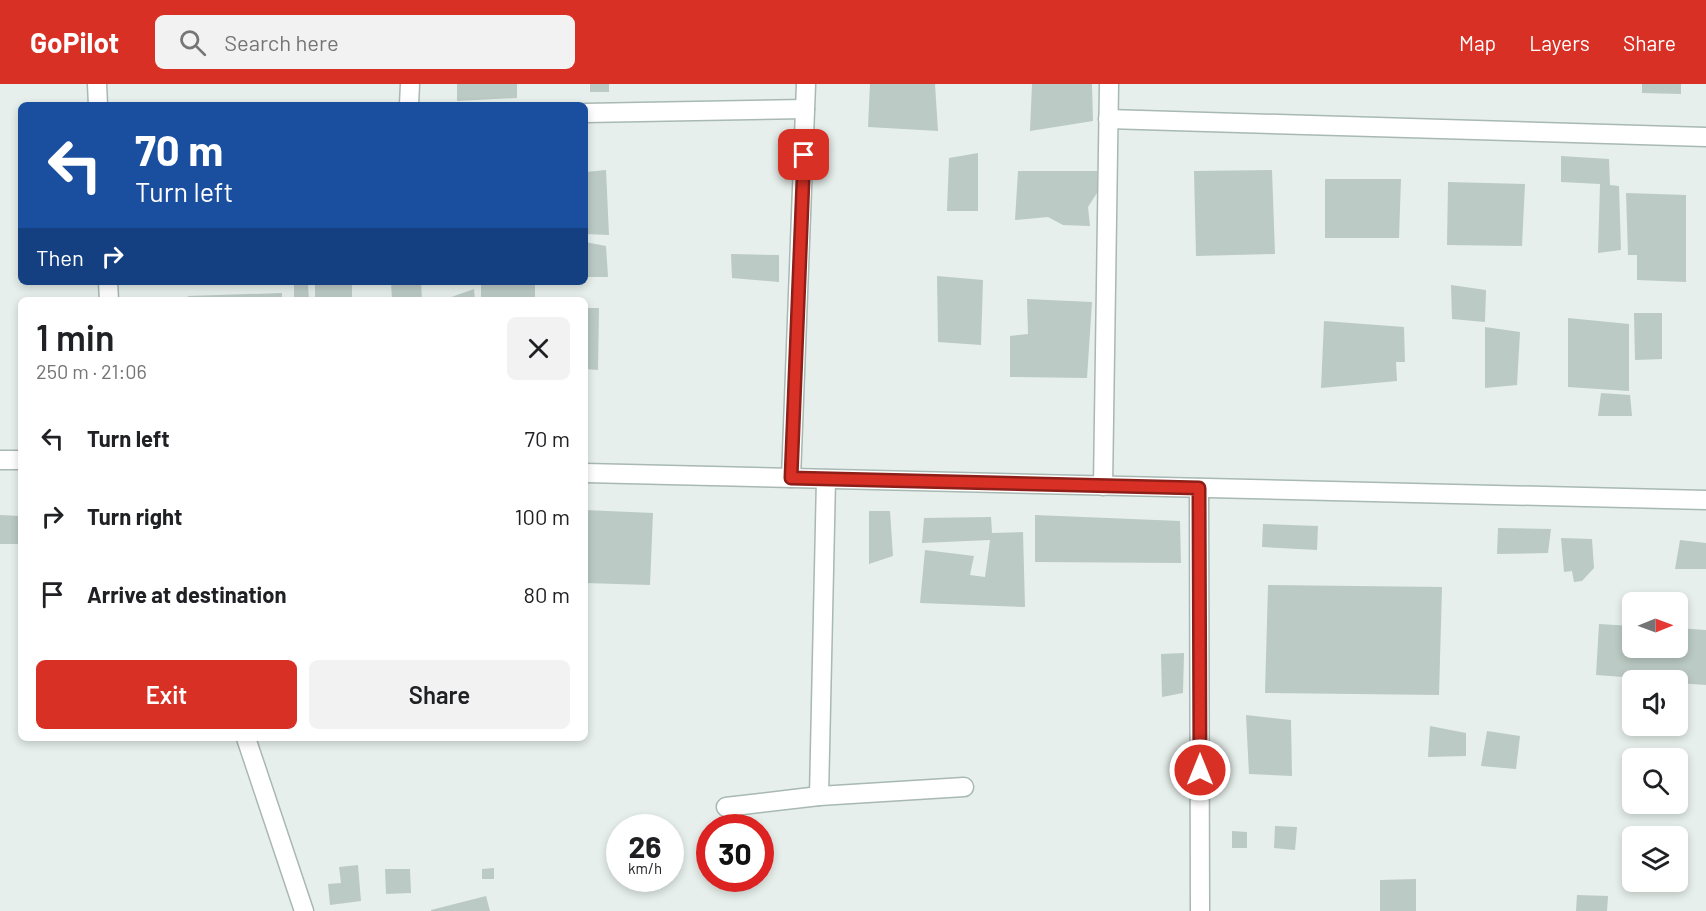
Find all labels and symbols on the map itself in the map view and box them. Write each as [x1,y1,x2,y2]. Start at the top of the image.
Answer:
pin [778,129,829,180]
north arrow [1622,592,1688,658]
position arrow [1168,738,1232,802]
speed limit sign: 30 [696,814,774,892]

